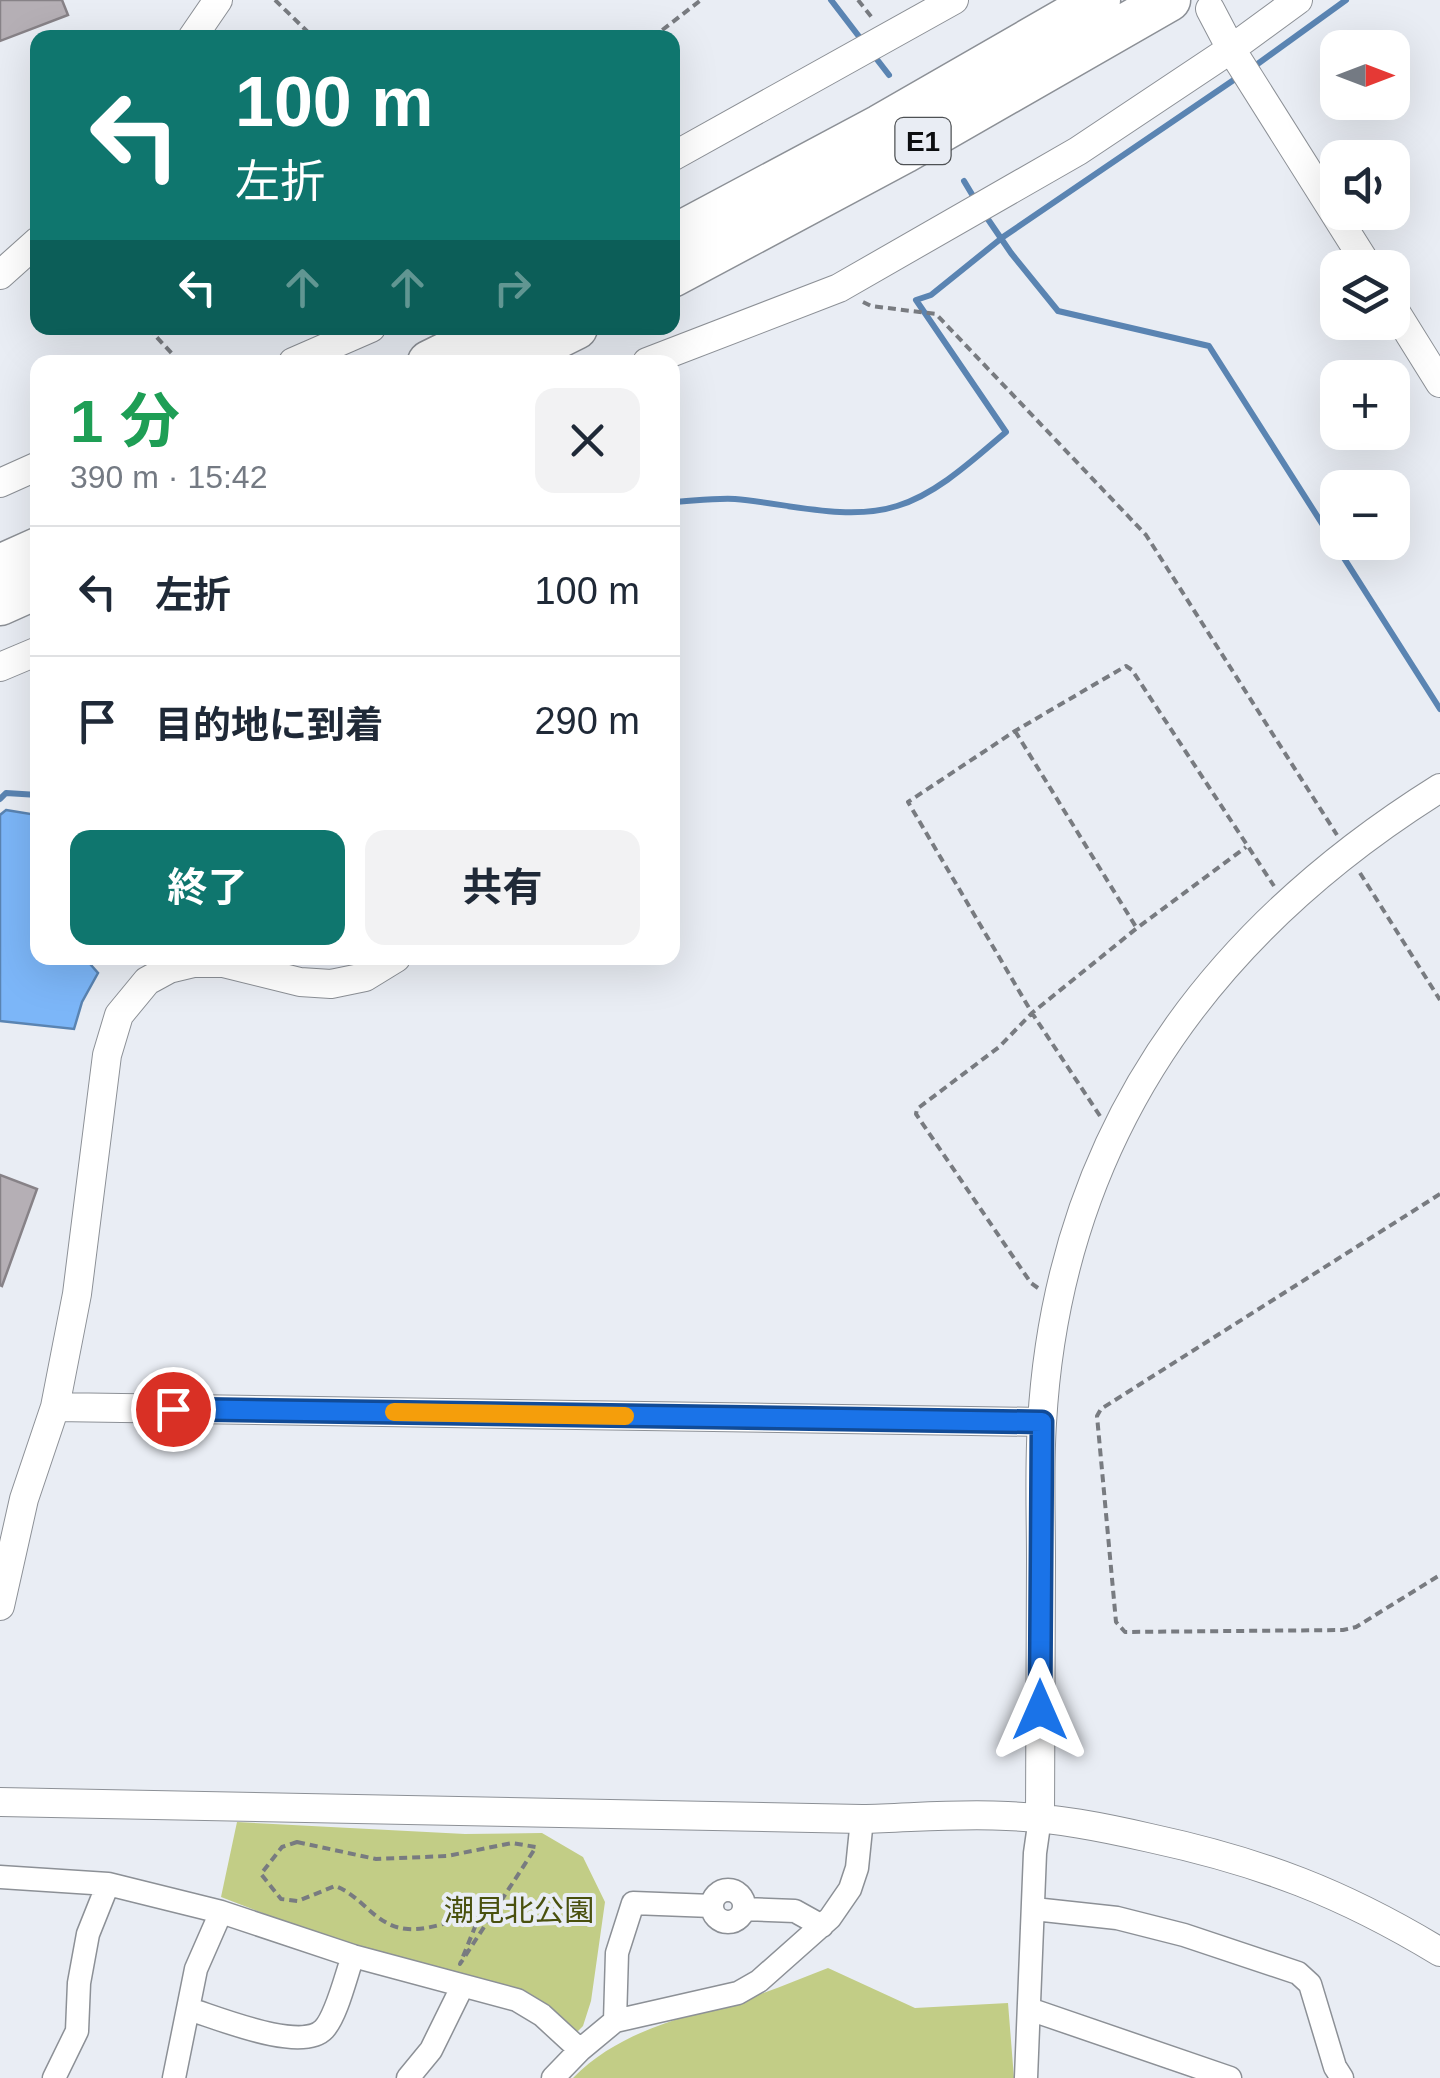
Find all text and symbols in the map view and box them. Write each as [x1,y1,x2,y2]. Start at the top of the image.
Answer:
north arrow [1320,30,1410,120]
map controls [1320,30,1410,560]
text: 100 m [235,63,433,141]
icon: left [70,70,200,200]
road number: E1 [896,118,950,164]
button: sound [1320,140,1410,230]
text: 左折 [235,156,325,207]
button: layers [1320,250,1410,340]
icon: left [170,260,225,315]
icon: ahead [275,260,330,315]
icon: ahead [380,260,435,315]
icon: right [485,260,540,315]
button: + [1320,360,1410,450]
text: 1 分 [70,388,180,455]
button: close [535,388,640,493]
text: 390 m · 15:42 [70,459,267,495]
button: − [1320,470,1410,560]
icon: left [70,564,125,619]
text: 100 m [534,570,640,612]
text: 左折 [155,574,231,616]
icon: arrive [70,694,125,749]
text: 290 m [534,700,640,742]
text: 目的地に到着 [155,704,383,746]
button: 終了 [70,830,345,945]
button: 共有 [365,830,640,945]
pin [131,1367,216,1452]
icon: arrive [146,1382,201,1437]
position arrow [988,1658,1092,1762]
park label: 潮見北公園 [444,1894,594,1927]

